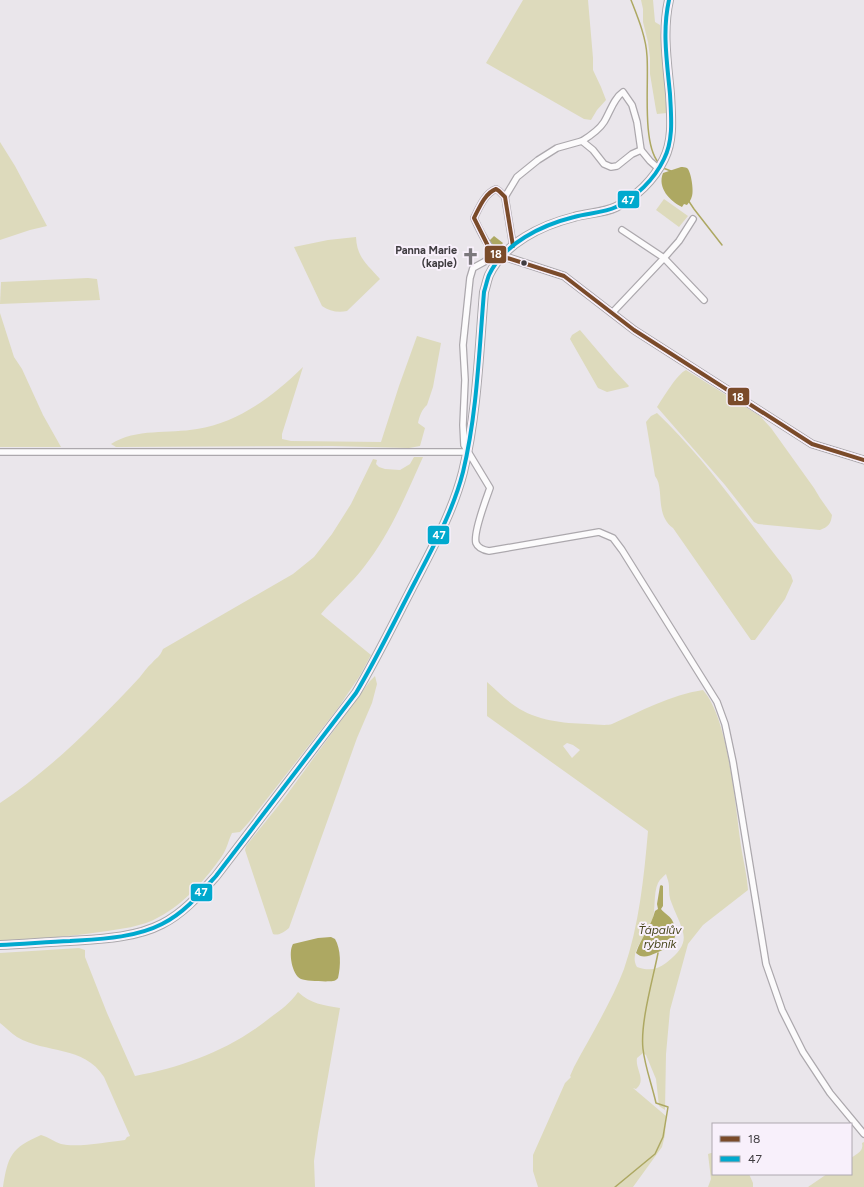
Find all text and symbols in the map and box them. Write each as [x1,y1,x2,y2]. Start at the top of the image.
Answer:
line badge: 47 [617,190,640,209]
text: 47 [621,194,635,207]
place label: Panna Marie (kaple) [395,244,457,270]
line badge: 18 [484,245,507,264]
church icon: Panna Marie (kaple) [460,246,480,266]
text: 18 [490,248,502,261]
unlabelled marker [519,258,529,268]
line badge: 18 [727,387,750,406]
text: 18 [732,391,744,404]
line badge: 47 [427,525,450,545]
text: 47 [432,529,446,542]
line badge: 47 [190,883,213,902]
text: 47 [194,886,208,899]
water label: Ťápalův rybník [638,923,682,951]
legend [712,1123,852,1175]
text: 18 [748,1132,760,1146]
text: 47 [748,1152,762,1166]

